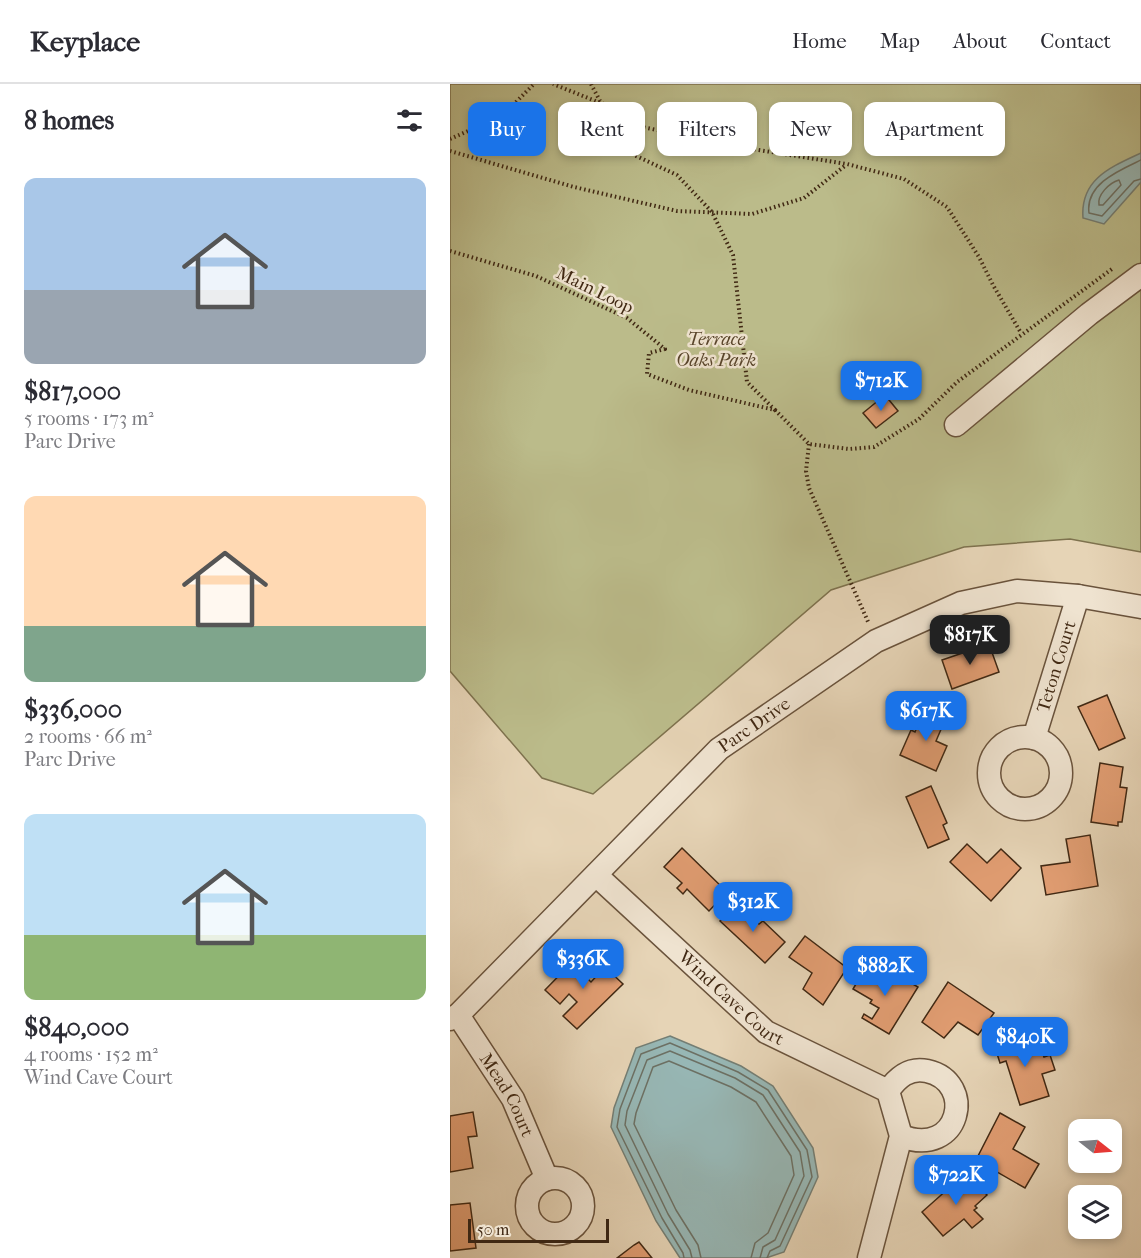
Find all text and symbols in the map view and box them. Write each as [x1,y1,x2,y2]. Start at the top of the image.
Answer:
text: Keyplace [30,25,140,58]
text: Home [792,29,847,53]
text: Map [880,29,920,53]
text: About [953,29,1007,53]
text: Contact [1040,29,1111,53]
chip: Buy [468,102,546,156]
chip: Rent [558,102,645,156]
chip: Filters [657,102,757,156]
chip: New [769,102,852,156]
chip: Apartment [864,102,1005,156]
icon: filters [393,104,426,137]
text: 8 homes [24,105,114,136]
icon: home [171,217,279,325]
street label: Main Loop [553,263,637,318]
park label: Terrace Oaks Park [676,329,756,371]
pin: $712K [839,361,923,412]
text: $712K [855,369,907,392]
text: $817,000 [24,376,121,407]
text: 5 rooms · 173 m² [24,407,154,430]
text: Parc Drive [24,430,116,453]
icon: home [171,535,279,643]
pin: $817K [928,615,1012,666]
street label: Teton Court [1033,618,1081,715]
text: $817K [944,623,996,646]
pin: $617K [884,691,968,742]
street label: Parc Drive [714,693,794,757]
text: $336,000 [24,694,122,725]
text: $617K [899,699,953,722]
text: 2 rooms · 66 m² [24,725,152,748]
text: Parc Drive [24,748,116,771]
icon: home [171,853,279,961]
pin: $312K [711,882,795,933]
text: $312K [727,890,779,913]
pin: $336K [541,939,625,990]
street label: Wind Cave Court [673,946,788,1050]
pin: $882K [843,946,927,997]
text: $336K [557,947,609,970]
text: $882K [857,954,913,977]
text: $840,000 [24,1012,129,1043]
pin: $840K [983,1017,1067,1068]
text: $840K [996,1025,1054,1048]
text: 4 rooms · 152 m² [24,1043,158,1066]
street label: Mead Court [475,1049,538,1141]
text: Wind Cave Court [24,1066,173,1089]
north arrow [1068,1119,1122,1173]
map controls [1068,1119,1122,1239]
pin: $722K [914,1155,998,1206]
text: $722K [928,1163,984,1186]
button: layers [1068,1185,1122,1239]
scale bar [468,1216,609,1244]
text: 50 m [477,1220,509,1239]

